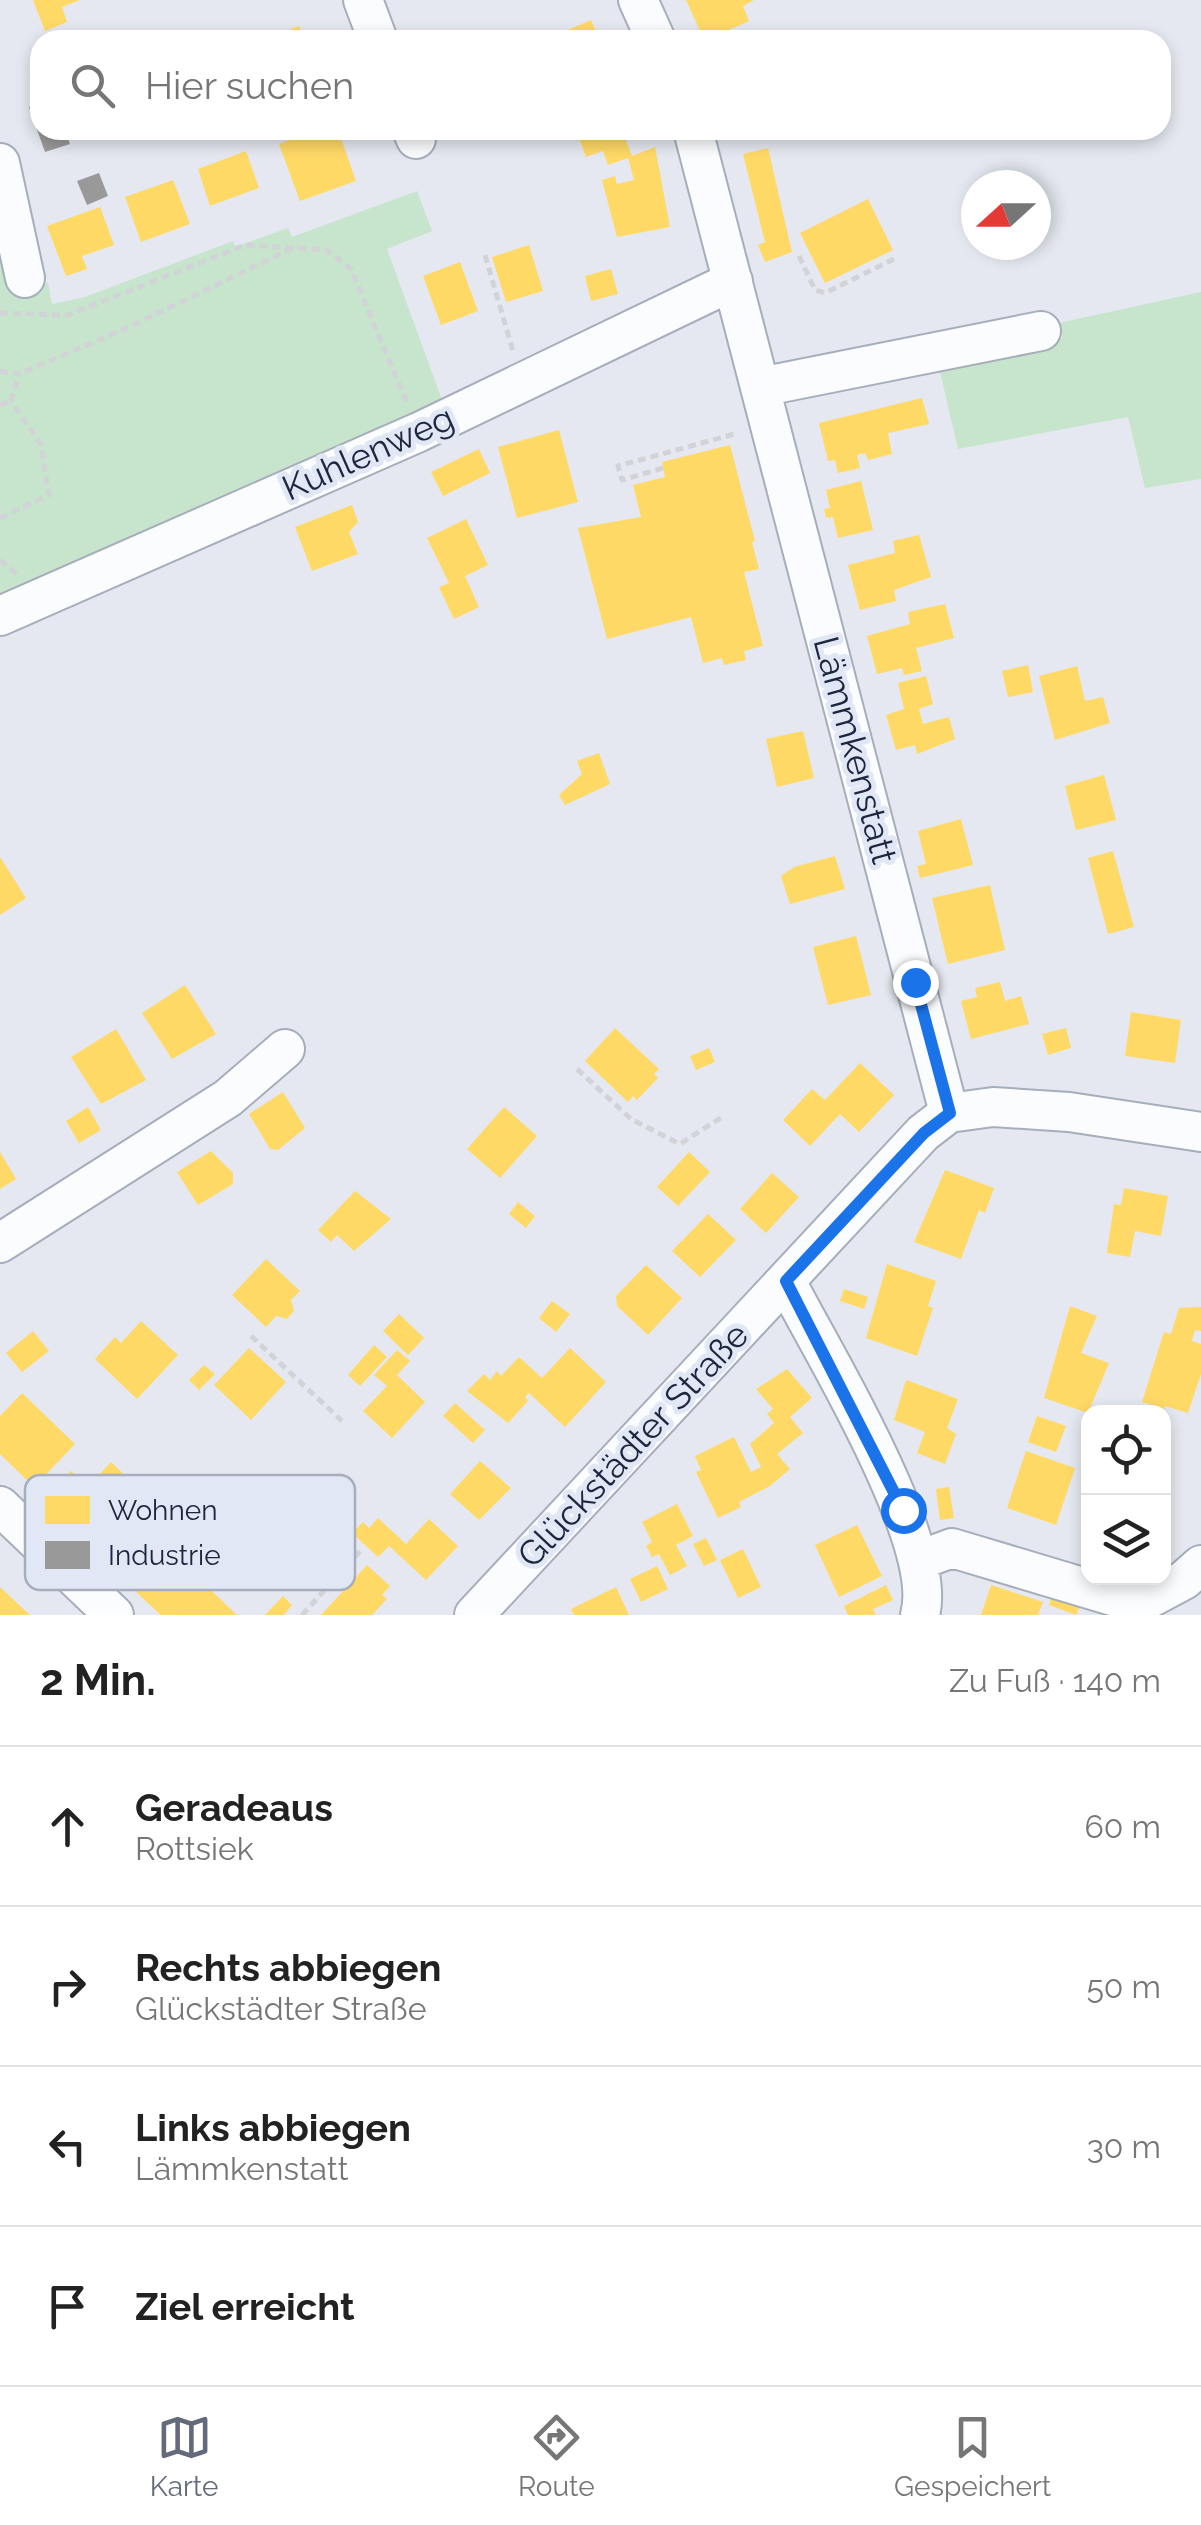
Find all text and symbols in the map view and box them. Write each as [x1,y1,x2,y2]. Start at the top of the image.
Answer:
search box [30,30,1171,140]
icon: search [65,58,120,113]
text: Hier suchen [145,63,354,108]
north arrow [961,170,1051,260]
street label: Kuhlenweg [276,397,460,509]
street label: Lämmkenstatt [805,632,906,868]
route end [893,960,939,1006]
street label: Glückstädter Straße [509,1314,756,1575]
map controls [1081,1405,1171,1585]
button: locate [1081,1405,1171,1495]
legend [25,1475,355,1590]
route start [881,1488,927,1534]
text: Wohnen [108,1494,218,1527]
button: layers [1081,1495,1171,1585]
text: Industrie [108,1539,221,1572]
text: 2 Min. [40,1656,156,1705]
text: Zu Fuß · 140 m [949,1662,1161,1699]
text: Geradeaus [135,1785,333,1830]
icon: ahead [40,1799,95,1854]
text: 60 m [1085,1808,1161,1845]
text: Rottsiek [135,1830,254,1867]
text: Rechts abbiegen [135,1945,441,1990]
icon: right [40,1959,95,2014]
text: 50 m [1086,1968,1161,2005]
text: Glückstädter Straße [135,1990,426,2027]
text: Links abbiegen [135,2105,411,2150]
icon: left [40,2119,95,2174]
text: 30 m [1087,2128,1161,2165]
text: Lämmkenstatt [135,2150,348,2187]
icon: arrive [40,2279,95,2334]
text: Ziel erreicht [135,2284,355,2329]
tab: Karte [150,2410,218,2503]
tab: Route [518,2410,595,2503]
tab: Gespeichert [894,2410,1051,2503]

